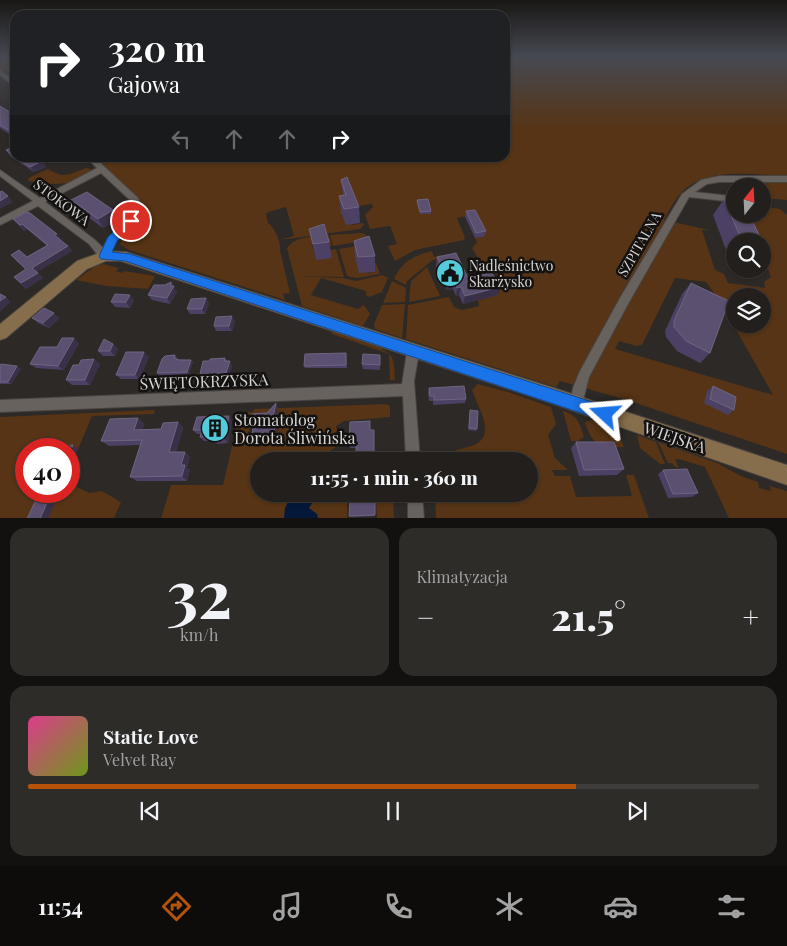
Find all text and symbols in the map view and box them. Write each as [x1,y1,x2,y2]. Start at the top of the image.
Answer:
text: 320 m [108,24,206,71]
icon: right [25,30,90,95]
text: Gajowa [108,69,180,99]
icon: left [167,125,195,153]
icon: ahead [220,125,248,153]
icon: ahead [273,125,301,153]
icon: right [326,125,354,153]
street label: STOKOWA [30,175,94,230]
north arrow [726,178,771,222]
map controls [726,178,771,333]
pin [110,200,152,242]
icon: arrive [117,207,145,235]
street label: SZPITALNA [613,208,665,280]
button: search [726,233,771,278]
place label: Nadleśnictwo Skarżysko [469,256,554,291]
public building icon: Nadleśnictwo Skarżysko [435,258,465,288]
button: layers [726,288,771,333]
street label: ŚWIĘTOKRZYSKA [139,368,270,394]
position arrow [578,387,630,439]
place label: Stomatolog Dorota Śliwińska [234,409,356,448]
building icon: Stomatolog Dorota Śliwińska [200,413,230,443]
street label: WIEJSKA [640,416,710,458]
speed limit sign: 40 [15,438,80,503]
text: 11:55 · 1 min · 360 m [310,464,478,490]
text: 32 [166,548,232,634]
text: Klimatyzacja [417,566,508,587]
text: 21.5° [551,590,626,641]
text: − [417,598,435,635]
text: + [743,598,759,635]
text: km/h [180,624,218,645]
text: Static Love [103,723,198,749]
text: Velvet Ray [103,749,176,770]
icon: previous [136,797,164,825]
icon: pause [379,797,407,825]
icon: next [623,797,651,825]
icon: directions [159,889,194,924]
icon: music [270,889,305,924]
icon: phone [381,889,416,924]
icon: climate [492,889,527,924]
icon: car [603,889,638,924]
icon: filters [714,889,749,924]
text: 11:54 [38,891,83,921]

